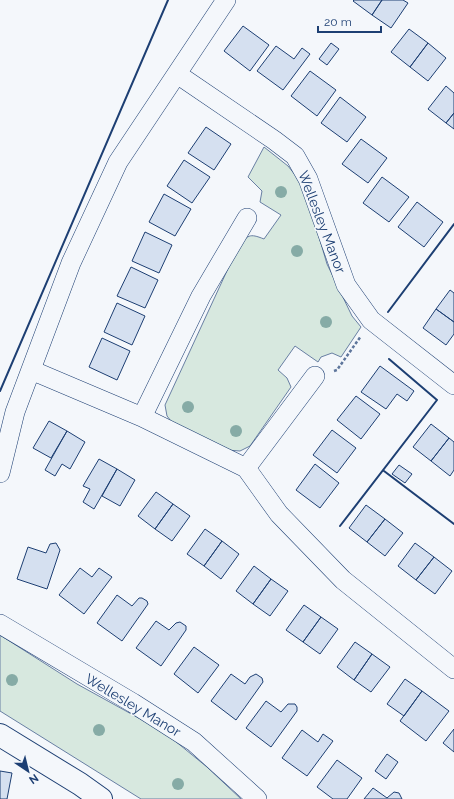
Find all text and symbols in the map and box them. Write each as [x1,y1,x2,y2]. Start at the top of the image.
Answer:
scale bar [318,8,381,34]
text: 20 m [324,15,352,29]
street label: Wellesley Manor [295,169,349,276]
street label: Wellesley Manor [82,670,184,740]
north arrow [8,751,48,791]
text: N [26,771,41,787]

